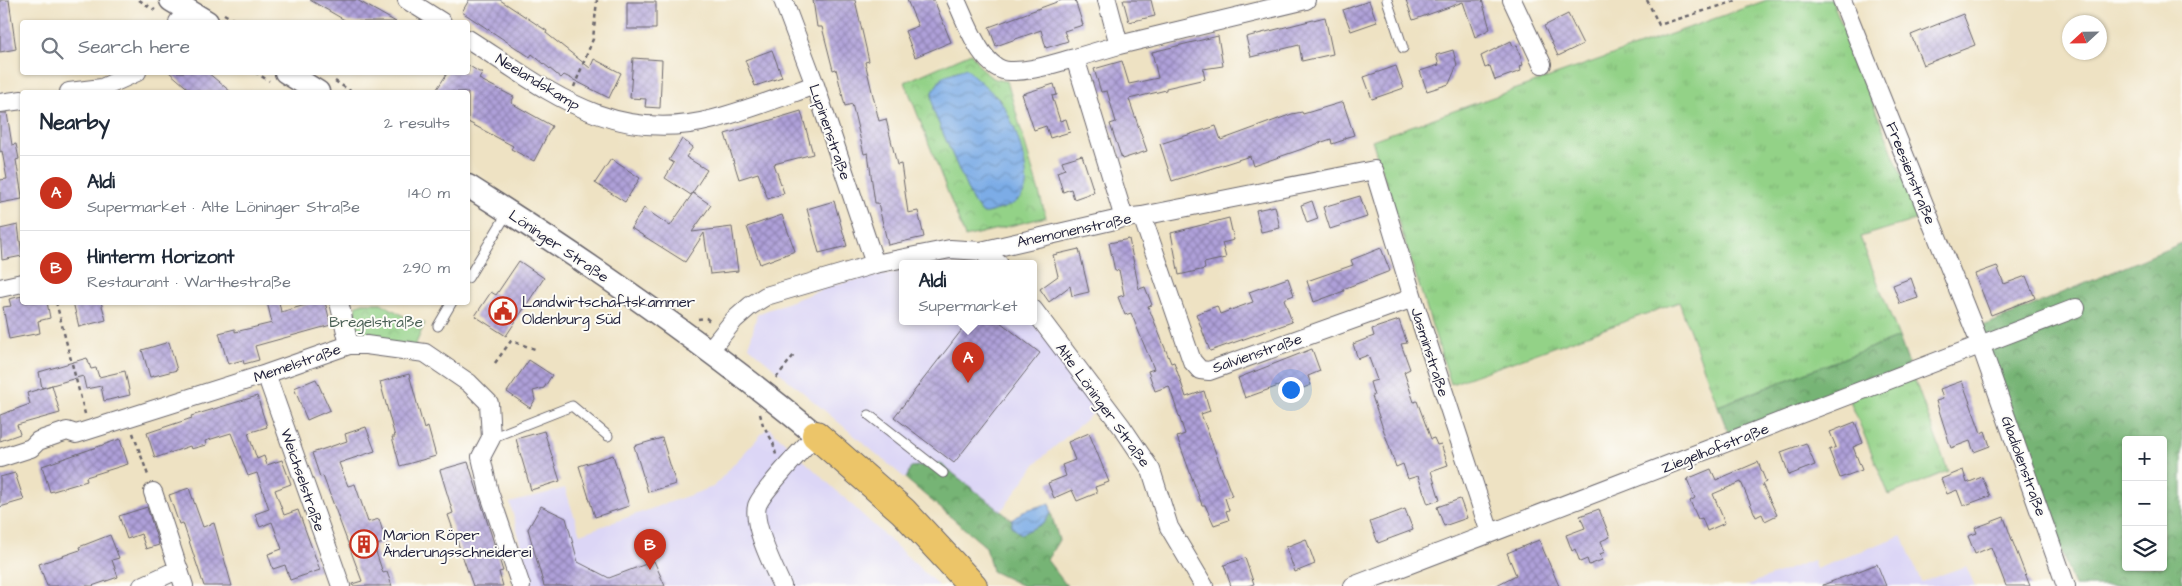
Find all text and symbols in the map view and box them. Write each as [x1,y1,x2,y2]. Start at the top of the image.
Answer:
north arrow [2062,15,2107,60]
search box [20,20,470,75]
icon: search [38,34,66,62]
text: Search here [78,34,190,61]
street label: Neelandskamp [492,49,584,116]
street label: Lupinenstraße [803,81,856,183]
text: Nearby [40,108,110,137]
text: 2 results [384,112,450,134]
street label: Freesienstraße [1880,119,1941,227]
text: Aldi [87,169,115,196]
text: A [51,182,61,204]
text: 140 m [408,182,450,204]
text: Supermarket · Alte Löninger Straße [87,196,360,218]
street label: Löninger Straße [504,205,613,289]
street label: Anemonenstraße [1015,208,1133,253]
text: Hinterm Horizont [87,244,235,271]
text: B [50,257,62,279]
text: 290 m [403,257,450,279]
popup [899,260,1037,325]
text: Aldi [918,268,946,295]
text: Restaurant · Warthestraße [87,271,291,293]
place label: Landwirtschaftskammer Oldenburg Süd [522,292,695,331]
text: Supermarket [918,295,1018,317]
public building icon: Landwirtschaftskammer Oldenburg Süd [488,296,518,326]
street label: Jasminstraße [1405,305,1454,400]
park label: Bregelstraße [329,312,423,334]
street label: Salvienstraße [1210,328,1305,379]
street label: Memelstraße [251,339,344,388]
street label: Alte Löninger Straße [1050,339,1155,472]
pin: A [952,342,984,383]
your location [1278,377,1304,403]
street label: Gladiolenstraße [1996,413,2051,519]
street label: Ziegelhofstraße [1658,418,1772,480]
street label: Weichselstraße [275,426,330,534]
map controls [2122,436,2167,571]
button: + [2122,436,2167,481]
button: − [2122,481,2167,526]
place label: Marion Röper Änderungsschneiderei [383,525,532,564]
button: layers [2122,526,2167,571]
building icon: Marion Röper Änderungsschneiderei [349,529,379,559]
pin: B [634,529,666,570]

